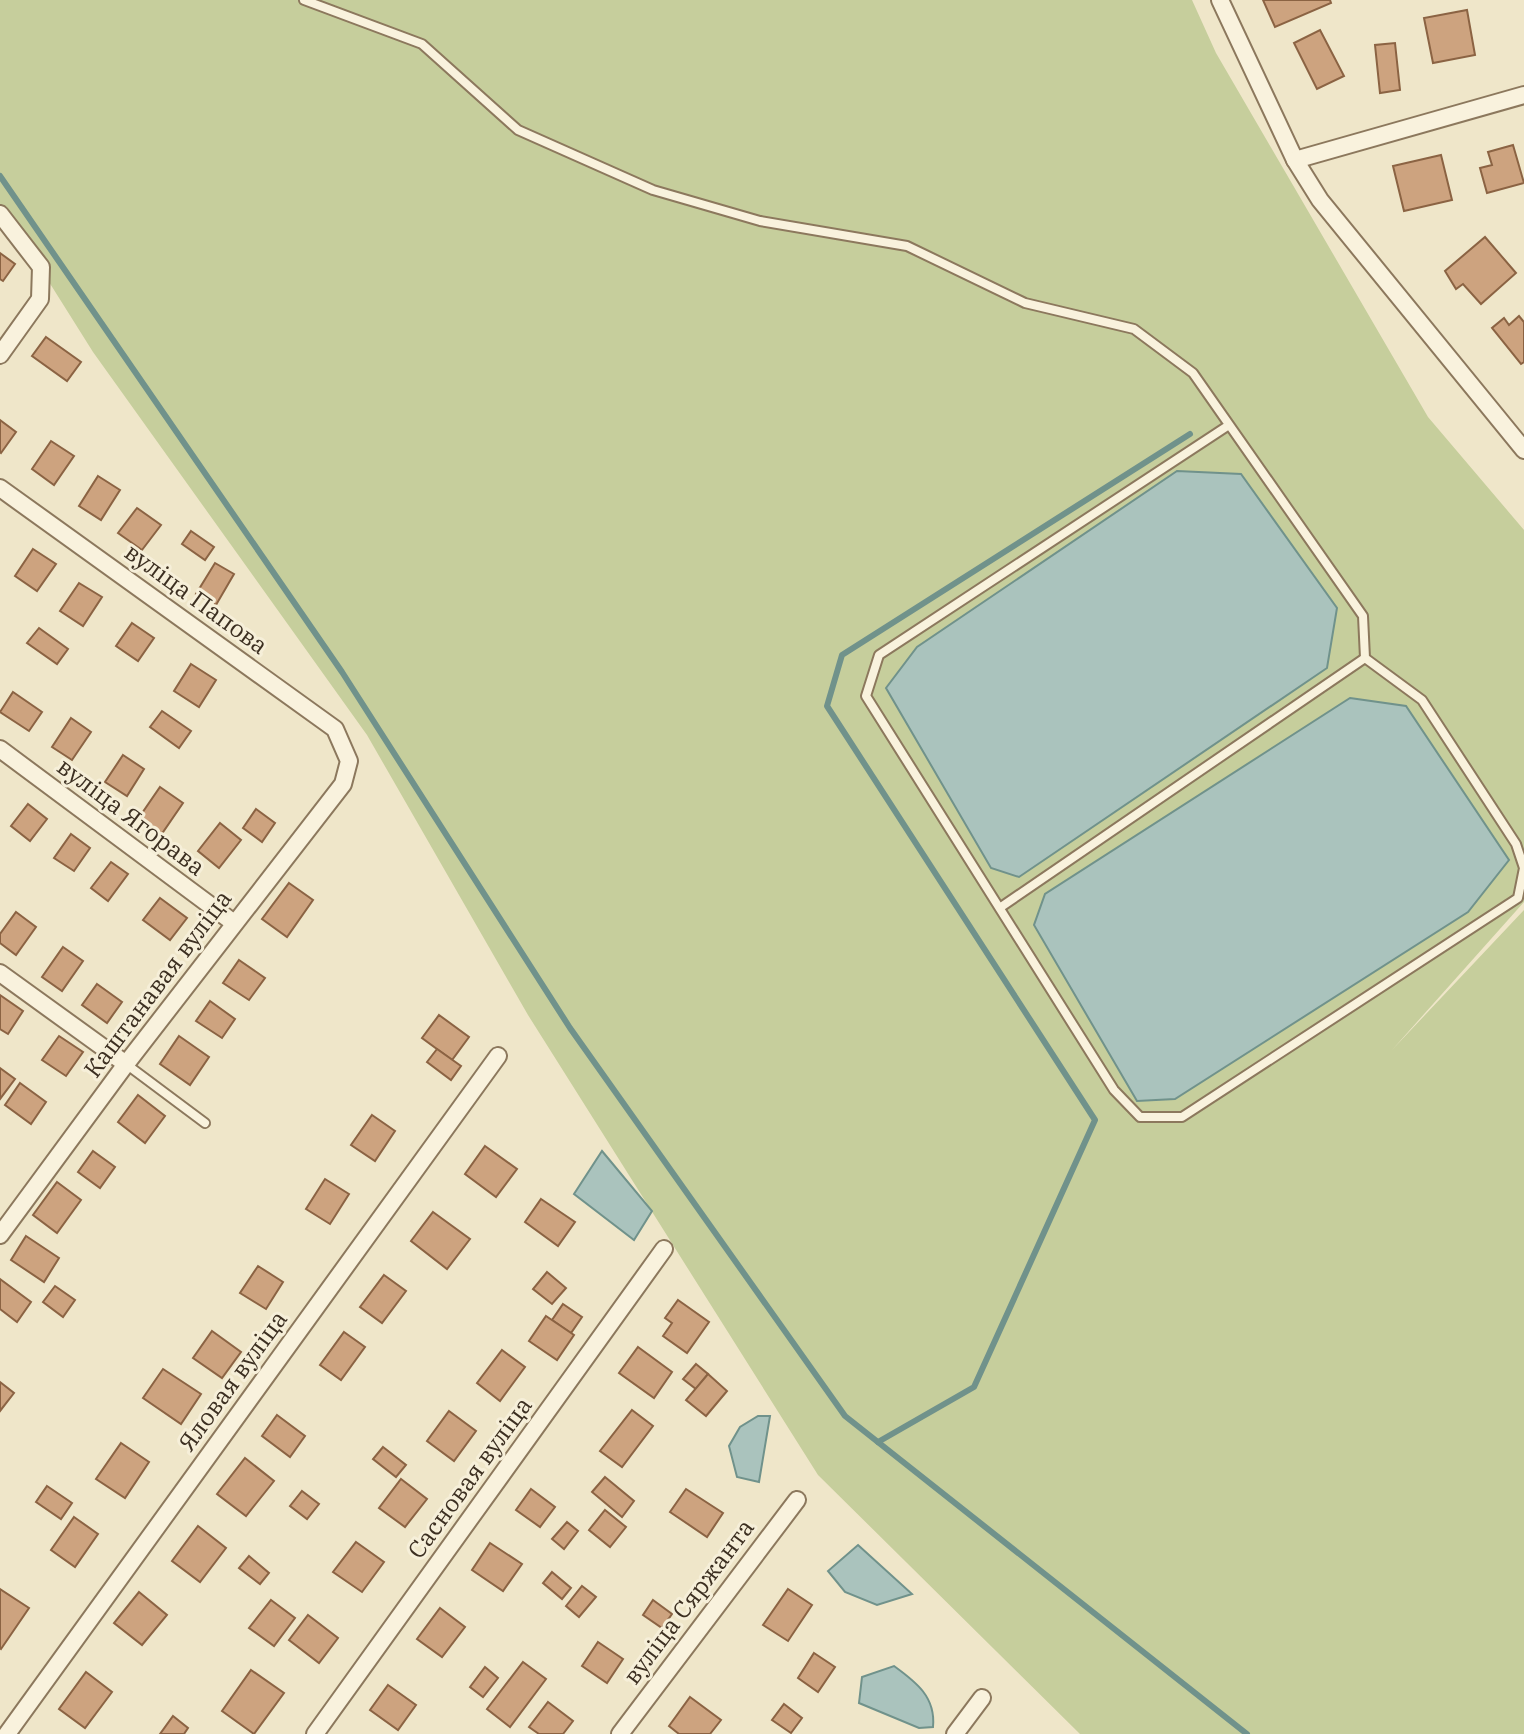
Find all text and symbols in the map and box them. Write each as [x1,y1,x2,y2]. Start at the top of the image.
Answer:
street label: вуліца Папова [119,535,275,661]
street label: вуліца Ягорава [51,750,212,882]
street label: Каштанавая вуліца [76,883,238,1084]
street label: Яловая вуліца [170,1304,294,1457]
street label: Сасновая вуліца [400,1390,539,1565]
street label: вуліца Сяржанта [616,1512,761,1690]

